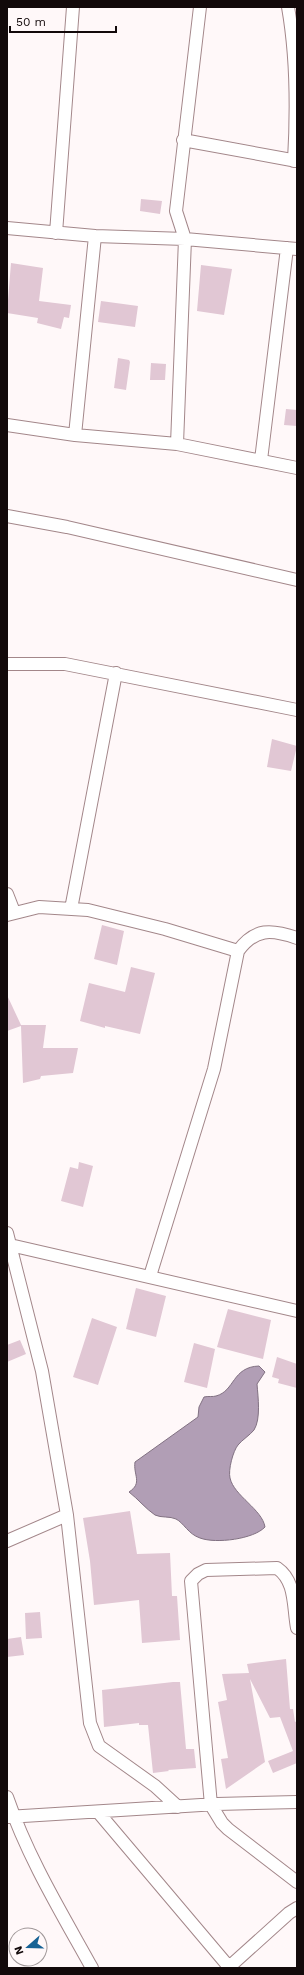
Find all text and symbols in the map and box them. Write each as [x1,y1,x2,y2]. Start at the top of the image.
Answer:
scale bar [10,8,116,34]
text: 50 m [16,15,46,29]
north arrow [8,1927,48,1967]
text: N [12,1944,27,1956]

